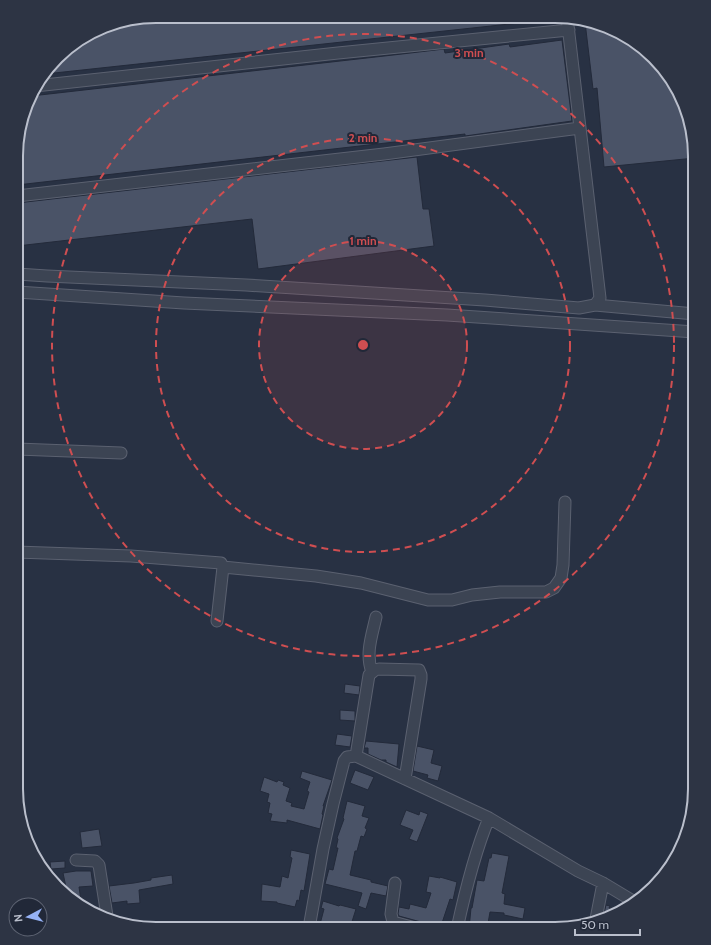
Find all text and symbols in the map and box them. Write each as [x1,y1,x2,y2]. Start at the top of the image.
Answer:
text: 3 min [454,45,484,60]
text: 2 min [349,130,377,145]
text: 1 min [349,233,377,248]
centre of rings [356,338,370,352]
north arrow [8,897,48,937]
scale bar [575,911,640,937]
text: N [11,914,25,923]
text: 50 m [581,917,609,932]

